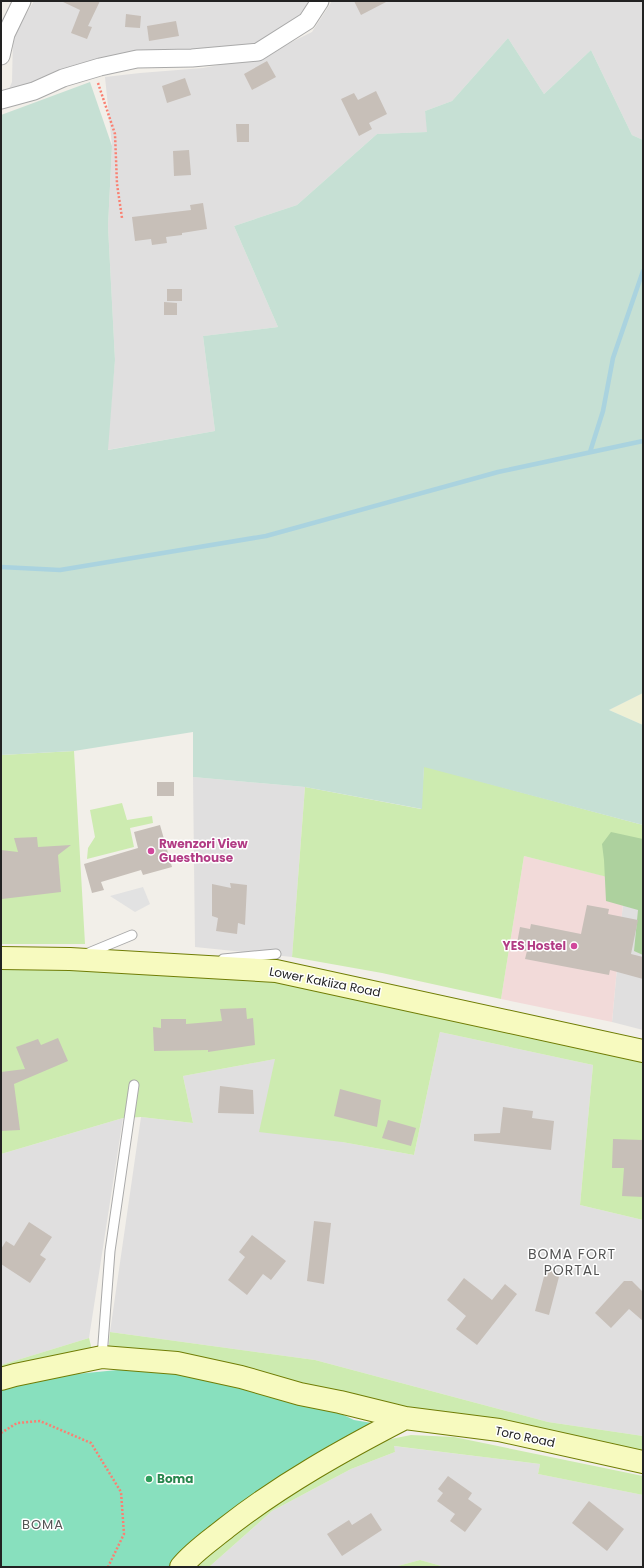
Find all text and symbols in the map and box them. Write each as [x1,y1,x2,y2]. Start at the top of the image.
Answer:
place label: Rwenzori View Guesthouse [159,835,248,866]
marker: Rwenzori View Guesthouse [146,846,156,856]
place label: YES Hostel [503,937,566,954]
marker: YES Hostel [569,941,579,951]
street label: Lower Kakiiza Road [268,962,382,1001]
district label: BOMA FORT PORTAL [528,1244,616,1280]
street label: Toro Road [494,1422,557,1451]
place label: Boma [157,1470,193,1487]
marker: Boma [144,1474,154,1484]
district label: BOMA [22,1515,64,1534]

